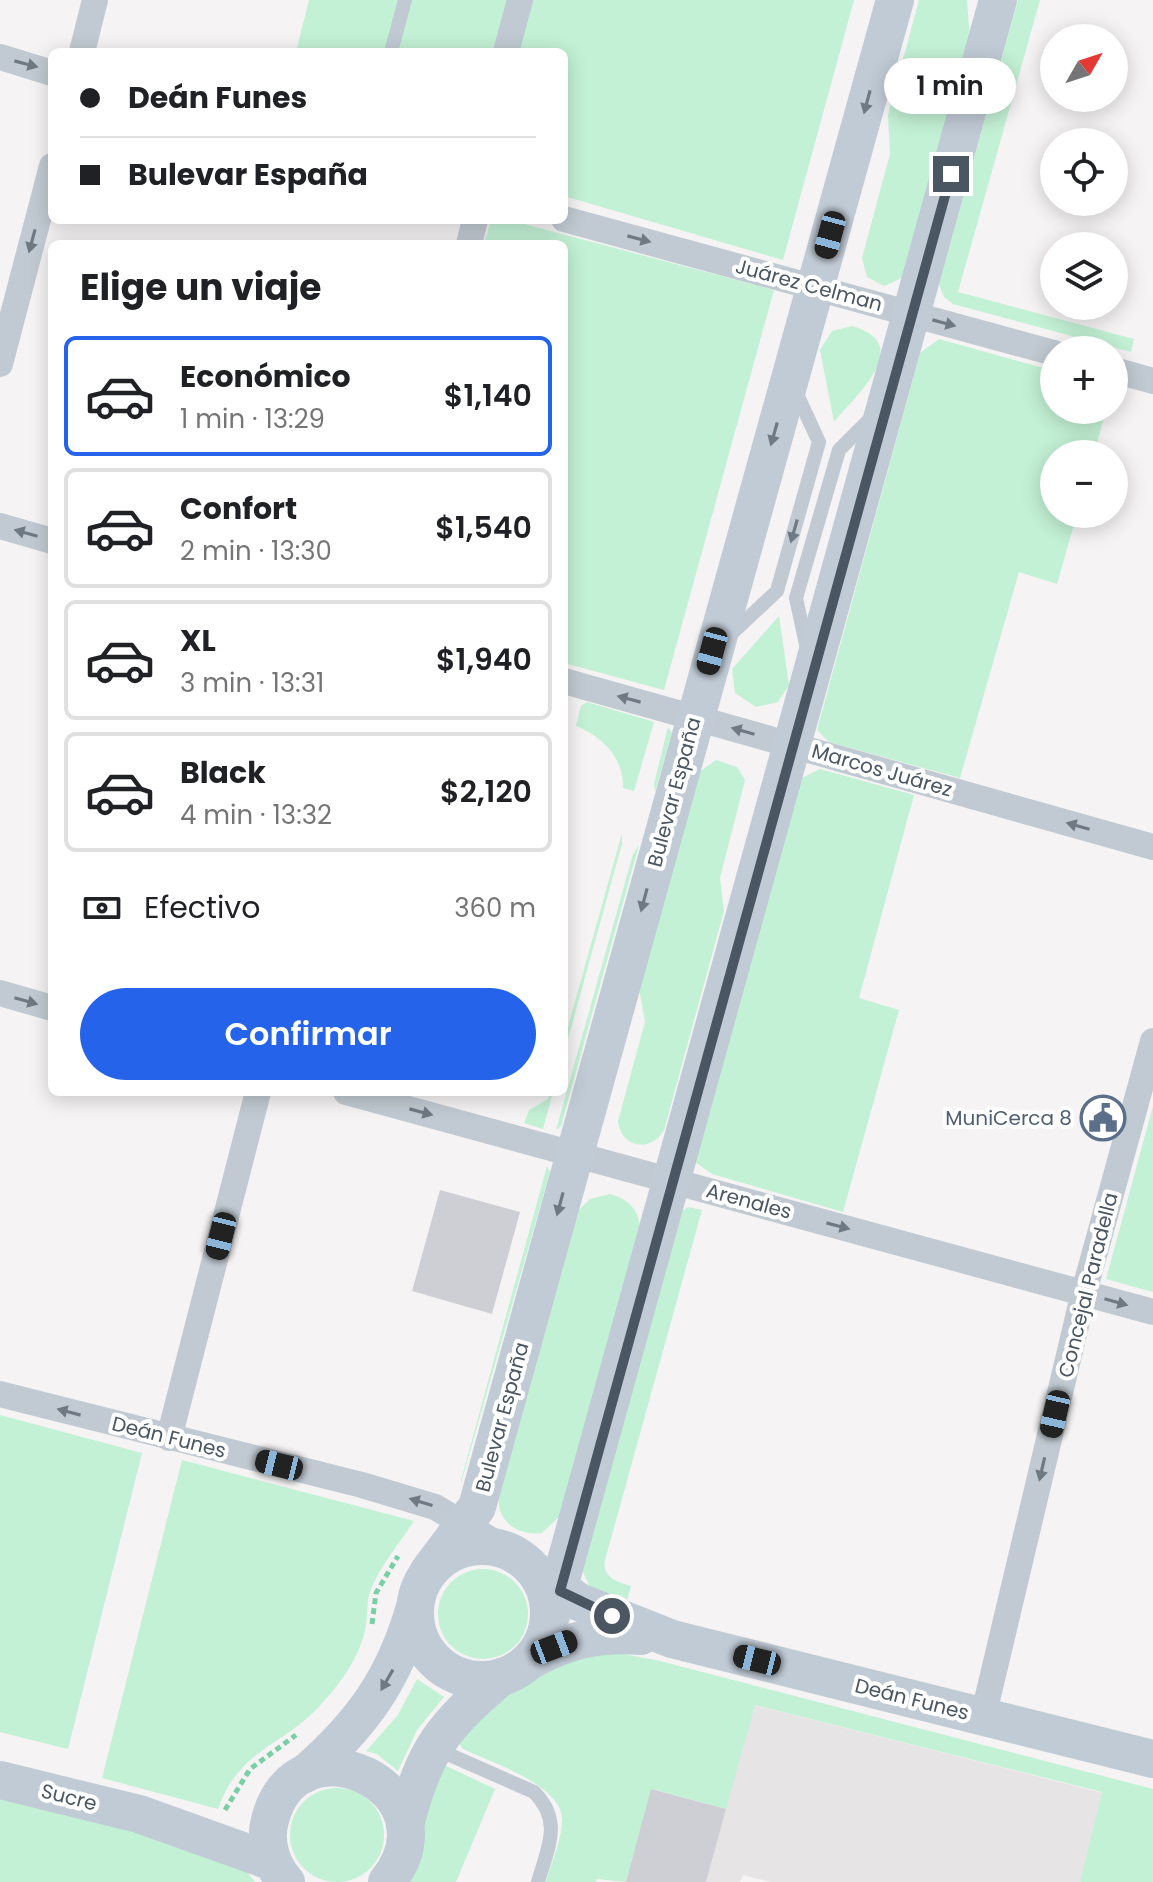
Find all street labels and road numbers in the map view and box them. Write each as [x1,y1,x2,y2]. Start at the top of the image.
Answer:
street label: Juárez Celman [732,252,886,318]
street label: Bulevar España [641,714,707,870]
street label: Marcos Juárez [809,737,955,803]
street label: Arenales [703,1176,795,1226]
street label: Concejal Paradella [1051,1190,1125,1380]
street label: Bulevar España [469,1339,535,1495]
street label: Deán Funes [109,1409,229,1465]
street label: Deán Funes [852,1671,972,1727]
street label: Sucre [38,1777,100,1817]

